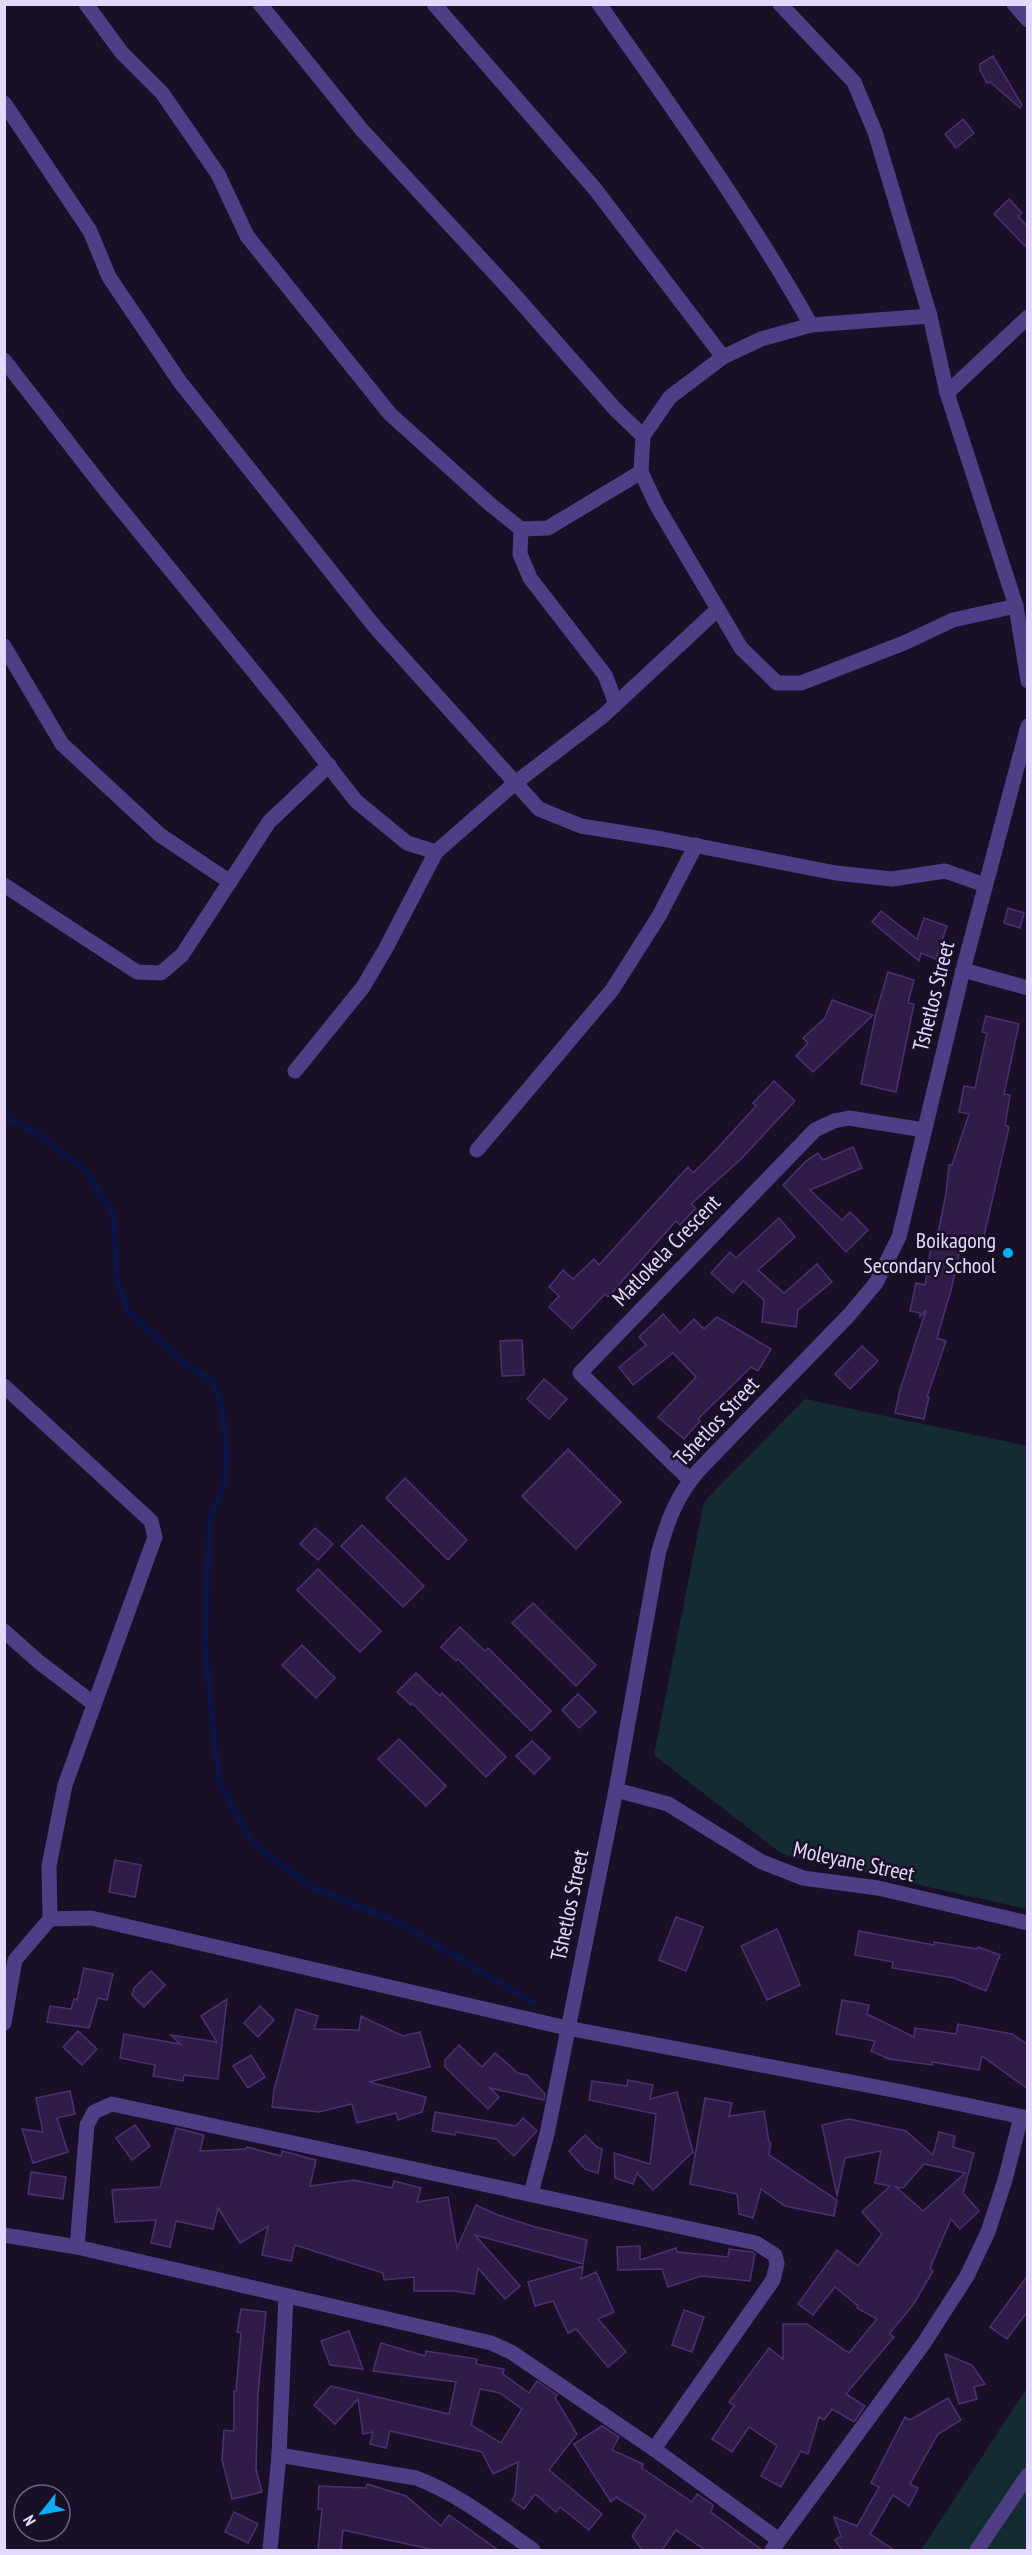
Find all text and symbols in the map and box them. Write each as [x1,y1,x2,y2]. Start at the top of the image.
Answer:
street label: Tshetlos Street [906,938,960,1054]
street label: Matlokela Crescent [606,1188,726,1312]
place label: Boikagong Secondary School [863,1226,997,1279]
marker: Boikagong Secondary School [1001,1246,1015,1260]
street label: Tshetlos Street [667,1370,765,1472]
street label: Moleyane Street [791,1834,917,1888]
street label: Tshetlos Street [544,1847,594,1963]
north arrow [12,2483,72,2543]
text: N [18,2512,40,2530]

